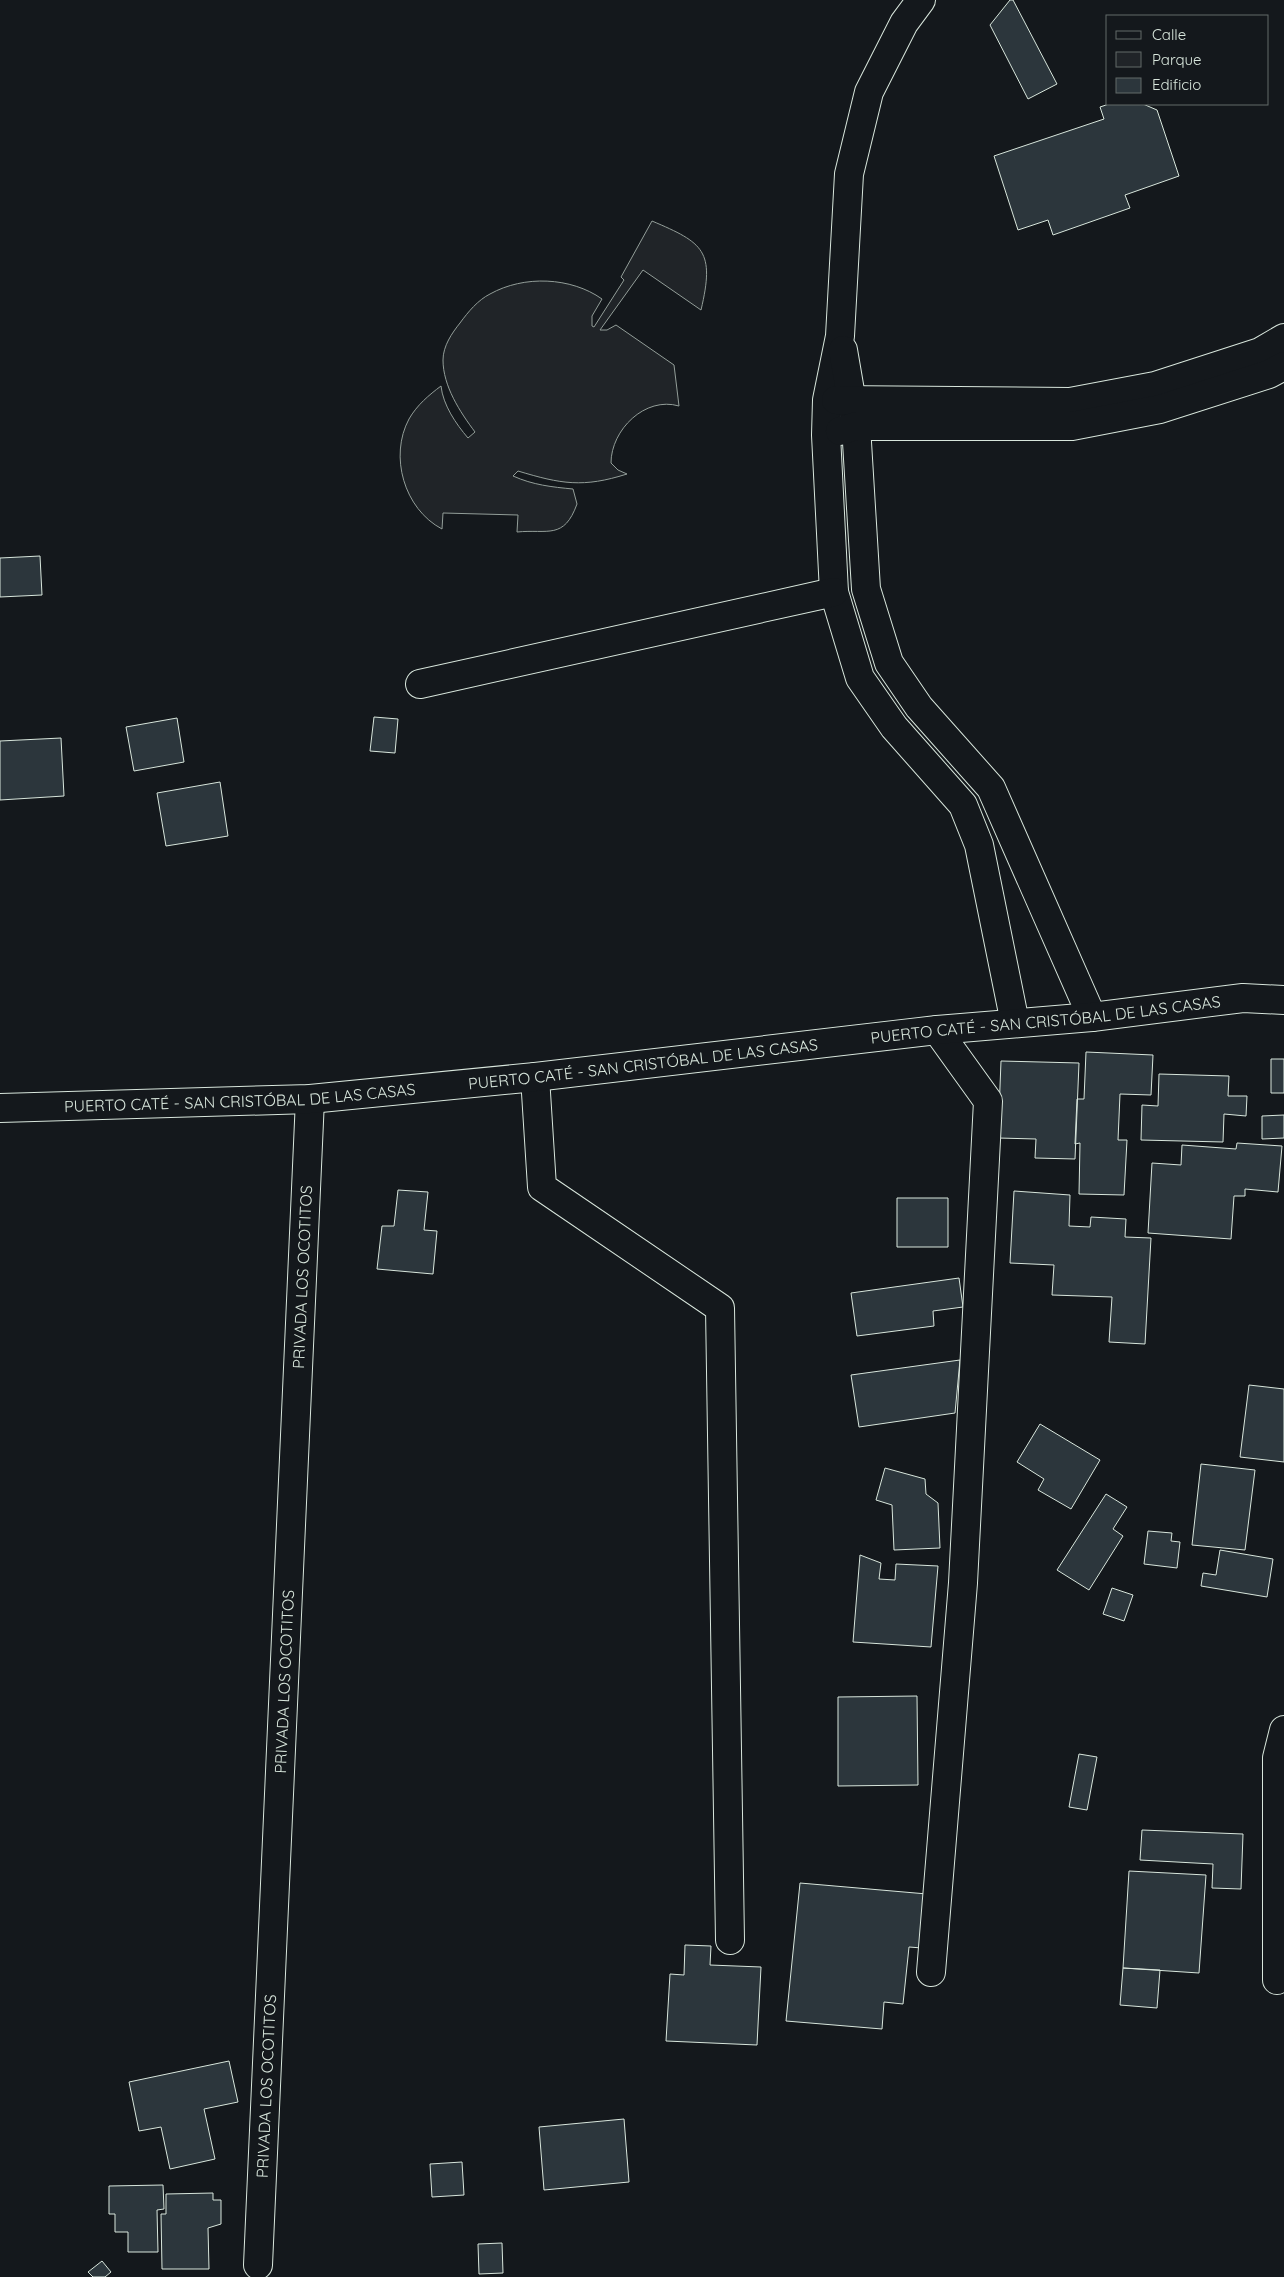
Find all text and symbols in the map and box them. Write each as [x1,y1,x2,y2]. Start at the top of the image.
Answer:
legend [1106,15,1269,105]
text: Calle [1152,25,1186,44]
text: Parque [1152,50,1202,69]
text: Edificio [1152,75,1201,94]
street label: PUERTO CATÉ - SAN CRISTÓBAL DE LAS CASAS [869,991,1222,1048]
street label: PUERTO CATÉ - SAN CRISTÓBAL DE LAS CASAS [467,1034,819,1093]
street label: PUERTO CATÉ - SAN CRISTÓBAL DE LAS CASAS [64,1079,416,1116]
street label: PRIVADA LOS OCOTITOS [288,1185,316,1369]
street label: PRIVADA LOS OCOTITOS [270,1589,298,1774]
street label: PRIVADA LOS OCOTITOS [252,1994,280,2178]

